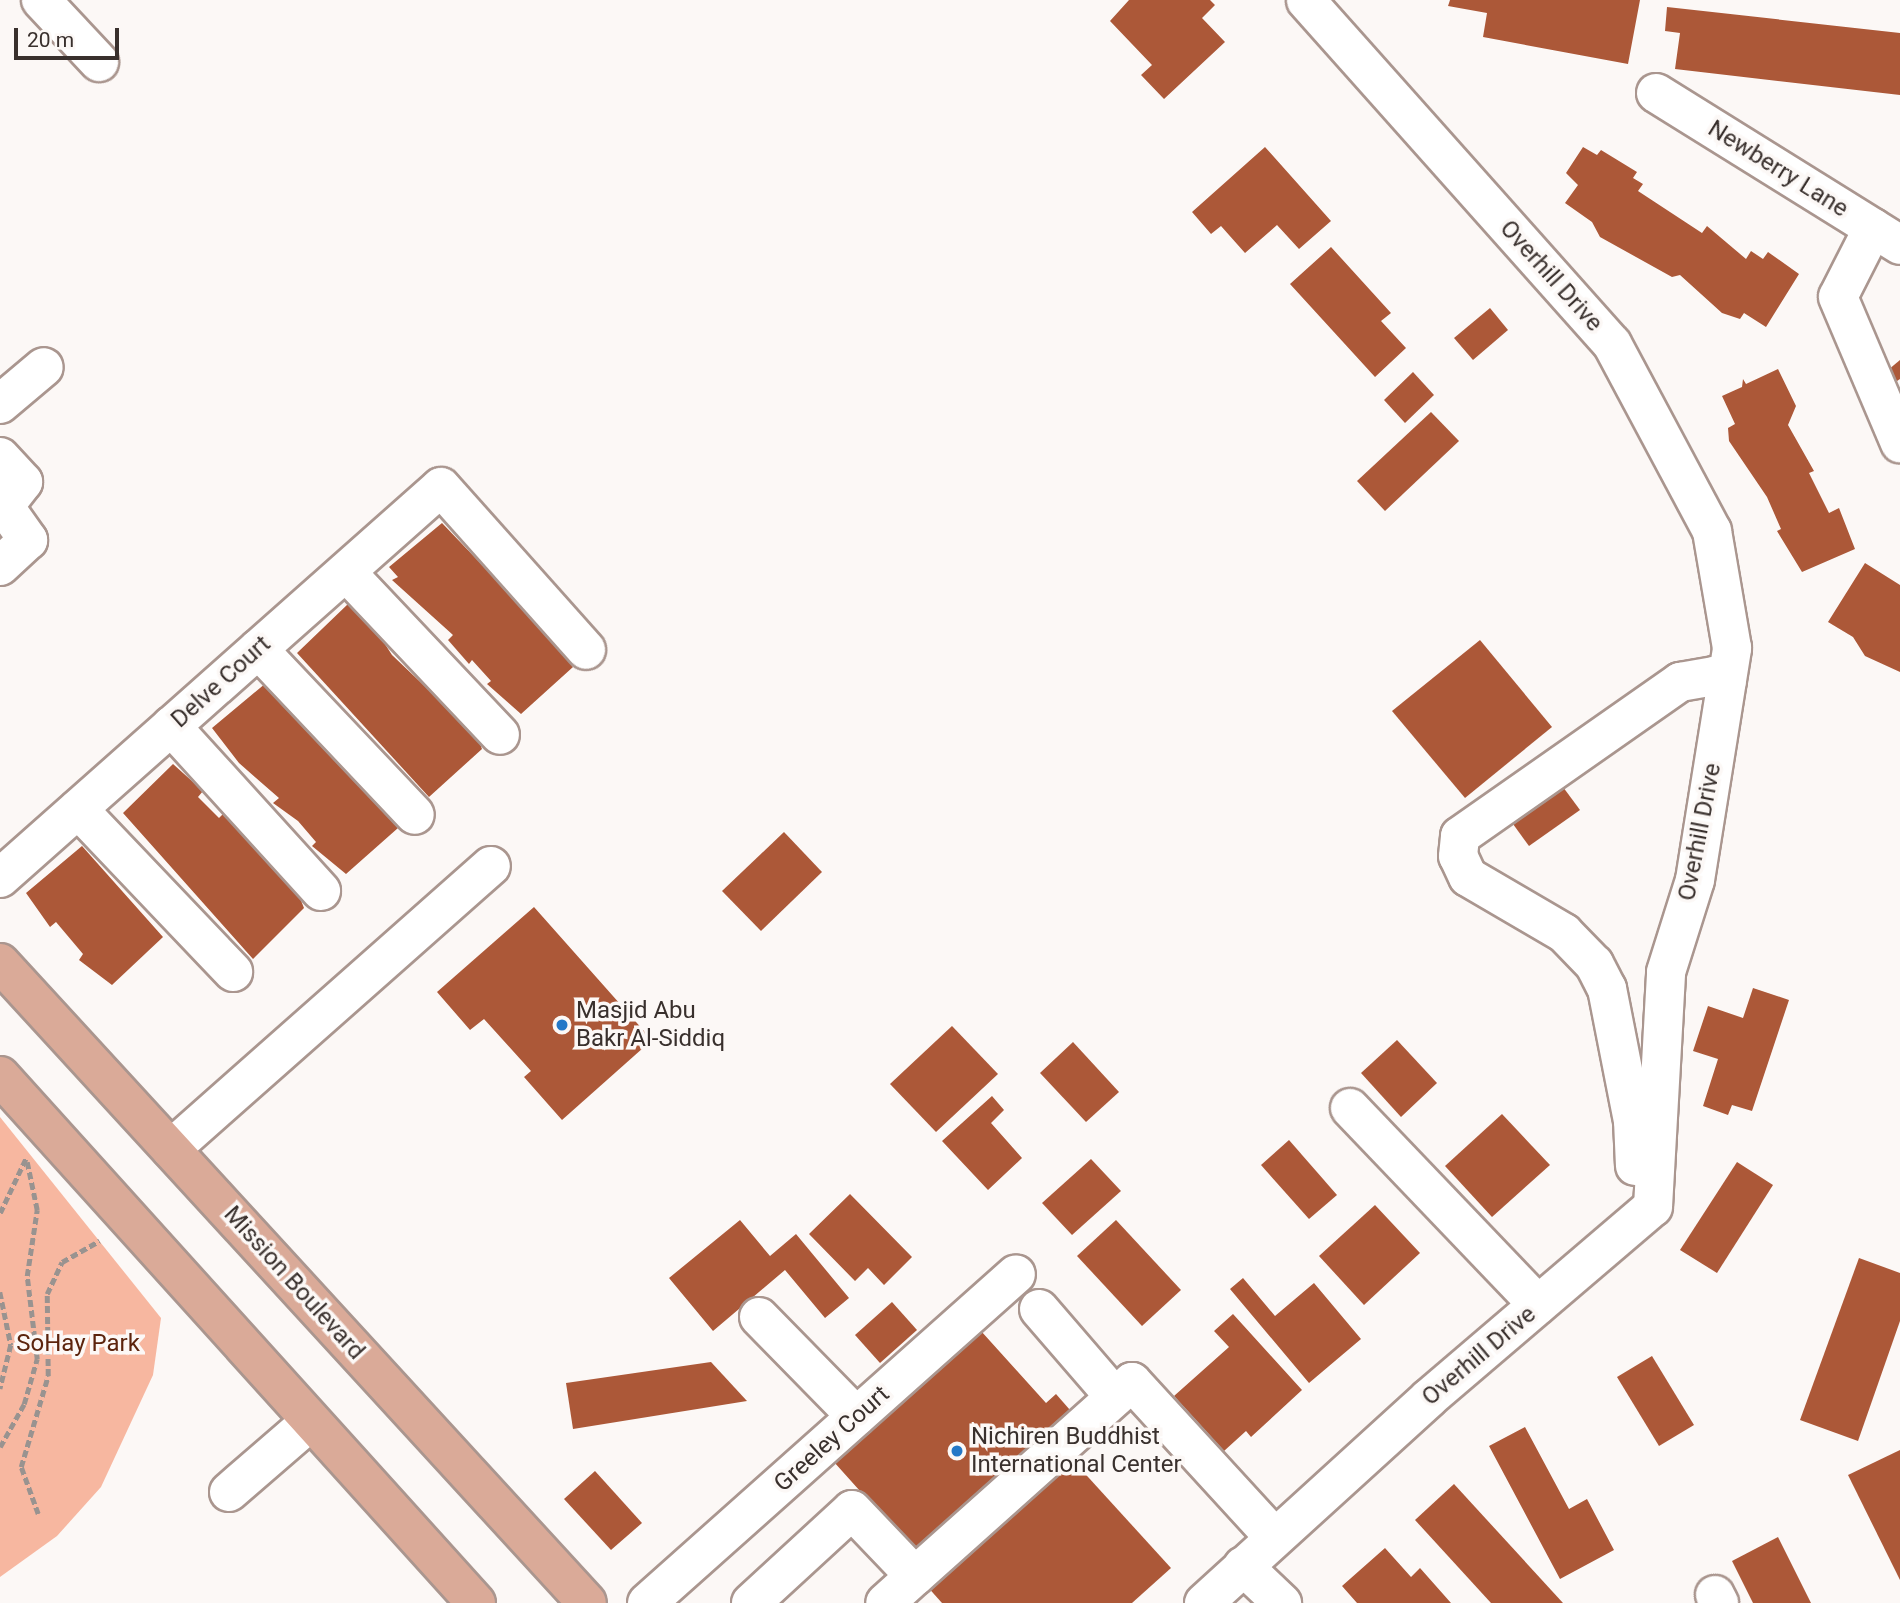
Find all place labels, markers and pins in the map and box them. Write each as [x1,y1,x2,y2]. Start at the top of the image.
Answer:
place label: Masjid Abu Bakr Al-Siddiq [576,997,725,1053]
marker: Masjid Abu Bakr Al-Siddiq [554,1017,570,1033]
place label: Nichiren Buddhist International Center [971,1423,1182,1479]
marker: Nichiren Buddhist International Center [949,1443,965,1459]

